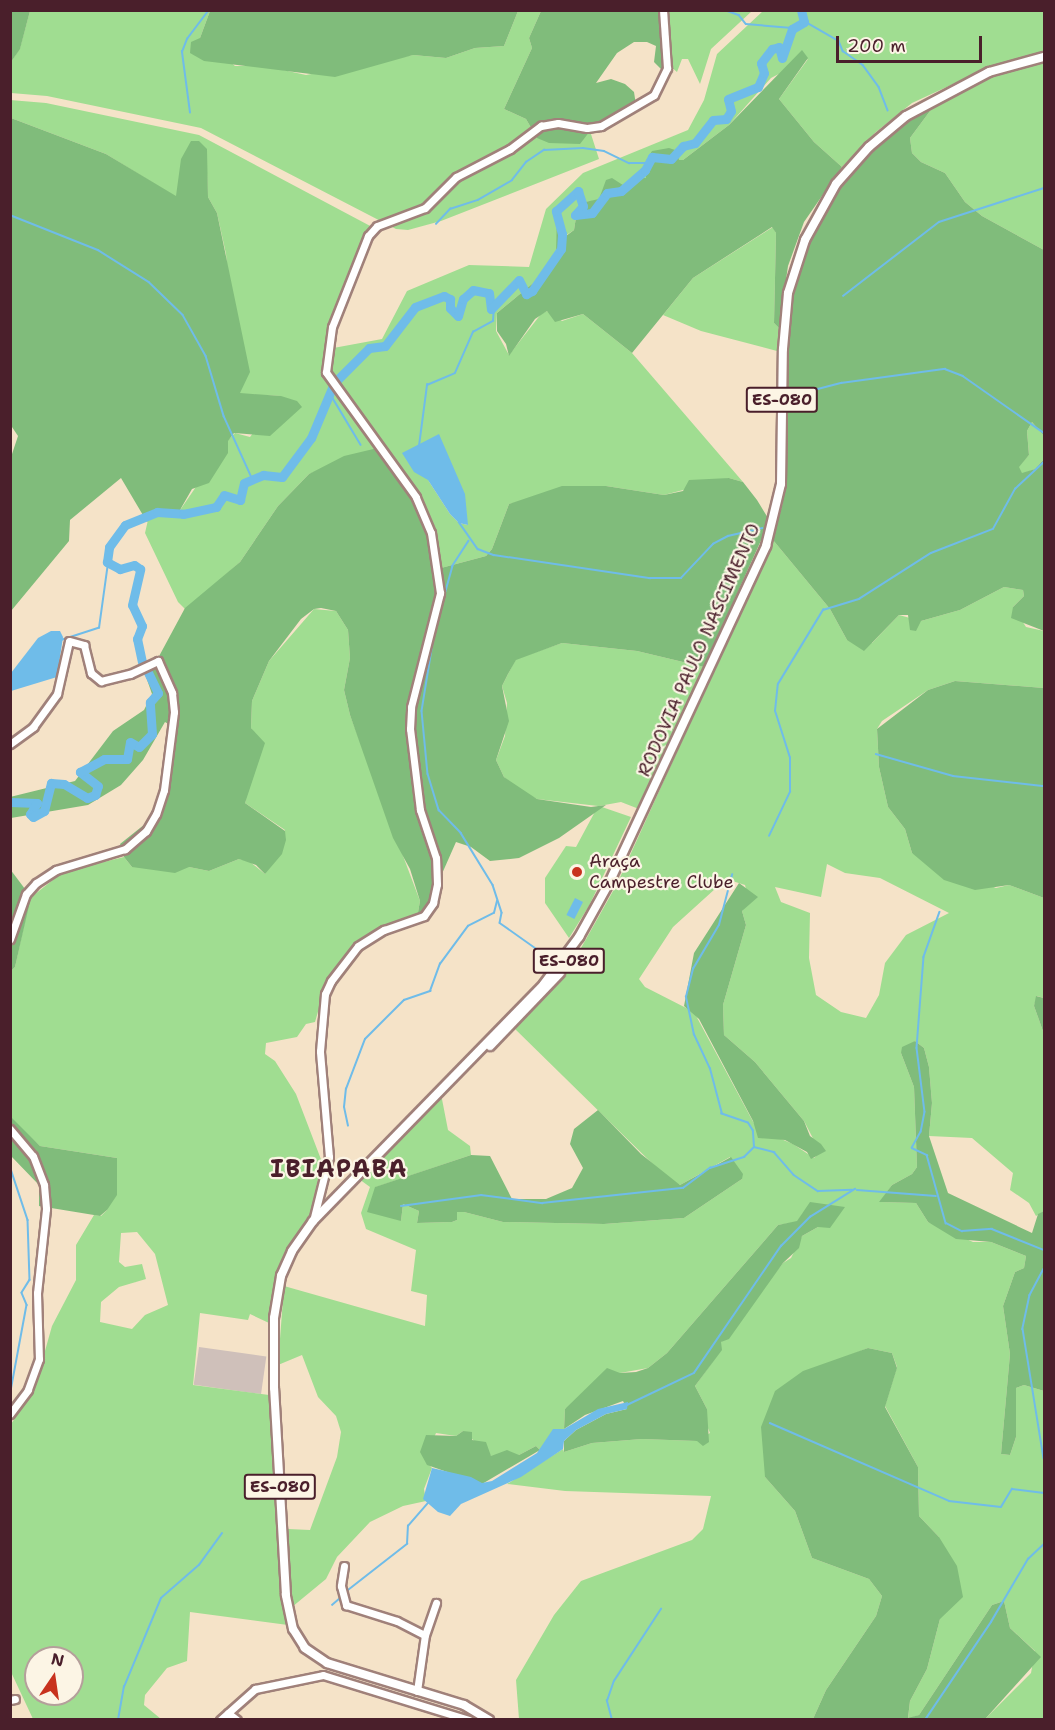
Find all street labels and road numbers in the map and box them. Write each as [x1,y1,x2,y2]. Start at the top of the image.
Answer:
road number: ES-080 [744,387,820,413]
street label: RODOVIA PAULO NASCIMENTO [633,520,765,780]
road number: ES-080 [532,948,606,974]
road number: ES-080 [242,1474,318,1500]

